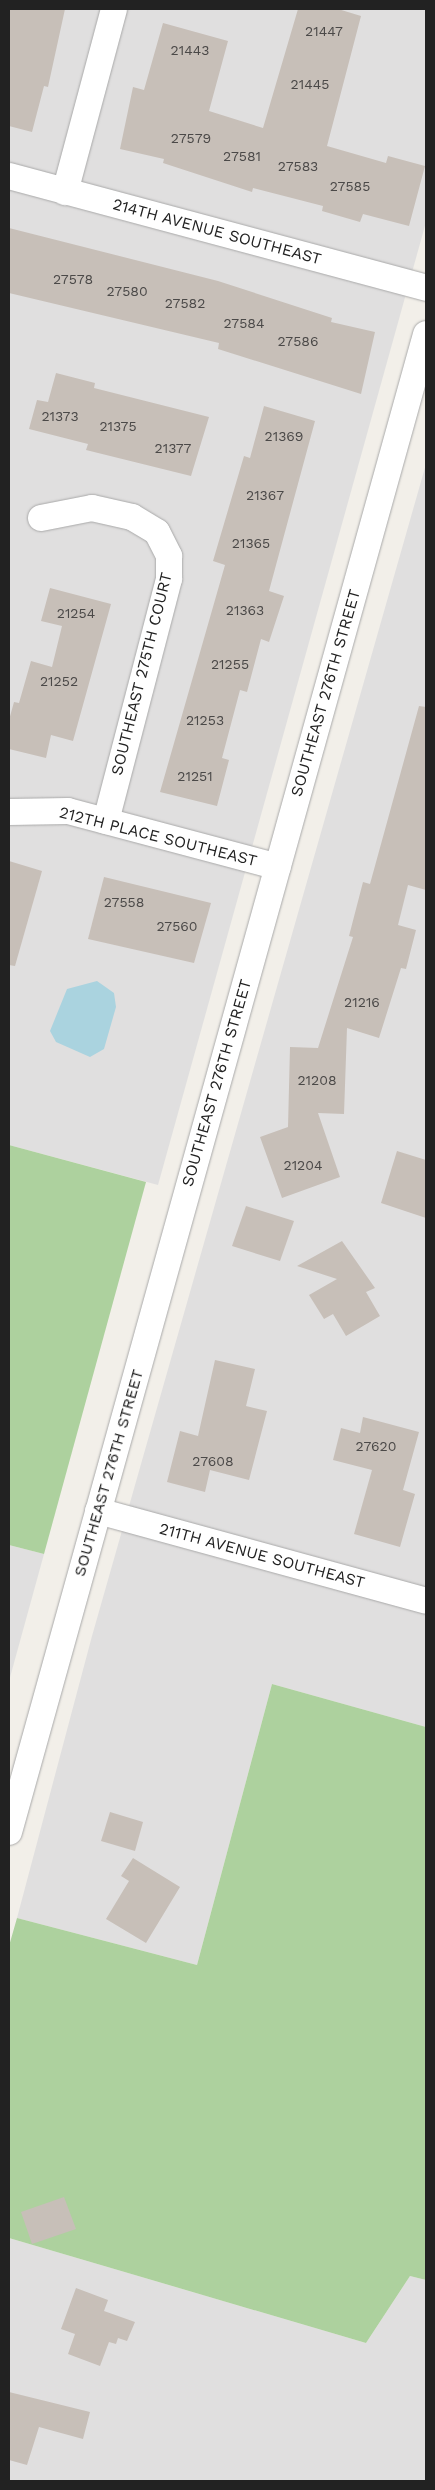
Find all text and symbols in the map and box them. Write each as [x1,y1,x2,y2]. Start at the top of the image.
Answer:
house number: 21447 [305,23,343,39]
house number: 21443 [171,42,209,58]
house number: 21445 [291,76,329,92]
house number: 27579 [171,130,211,146]
house number: 27581 [223,148,261,164]
house number: 27583 [278,158,318,174]
house number: 27585 [330,178,370,194]
street label: 214TH AVENUE SOUTHEAST [110,195,324,269]
house number: 27578 [53,271,93,287]
house number: 27580 [106,283,148,299]
house number: 27582 [165,295,205,311]
house number: 27584 [223,315,265,331]
house number: 27586 [277,333,319,349]
house number: 21373 [41,408,79,424]
house number: 21375 [99,418,137,434]
house number: 21369 [265,428,303,444]
house number: 21377 [155,440,191,456]
house number: 21367 [246,487,284,503]
house number: 21365 [232,535,270,551]
street label: SOUTHEAST 275TH COURT [107,570,177,778]
street label: SOUTHEAST 276TH STREET [287,587,365,799]
house number: 21363 [226,602,264,618]
house number: 21254 [57,605,95,621]
house number: 21255 [211,656,249,672]
house number: 21252 [40,673,78,689]
house number: 21253 [186,712,224,728]
house number: 21251 [177,768,213,784]
street label: 212TH PLACE SOUTHEAST [57,803,259,871]
house number: 27558 [104,894,144,910]
house number: 27560 [156,918,198,934]
street label: SOUTHEAST 276TH STREET [178,977,256,1189]
house number: 21216 [344,994,380,1010]
house number: 21208 [297,1072,337,1088]
house number: 21204 [283,1157,323,1173]
street label: SOUTHEAST 276TH STREET [70,1367,148,1579]
house number: 27620 [356,1438,396,1454]
house number: 27608 [192,1453,234,1469]
street label: 211TH AVENUE SOUTHEAST [157,1519,367,1593]

